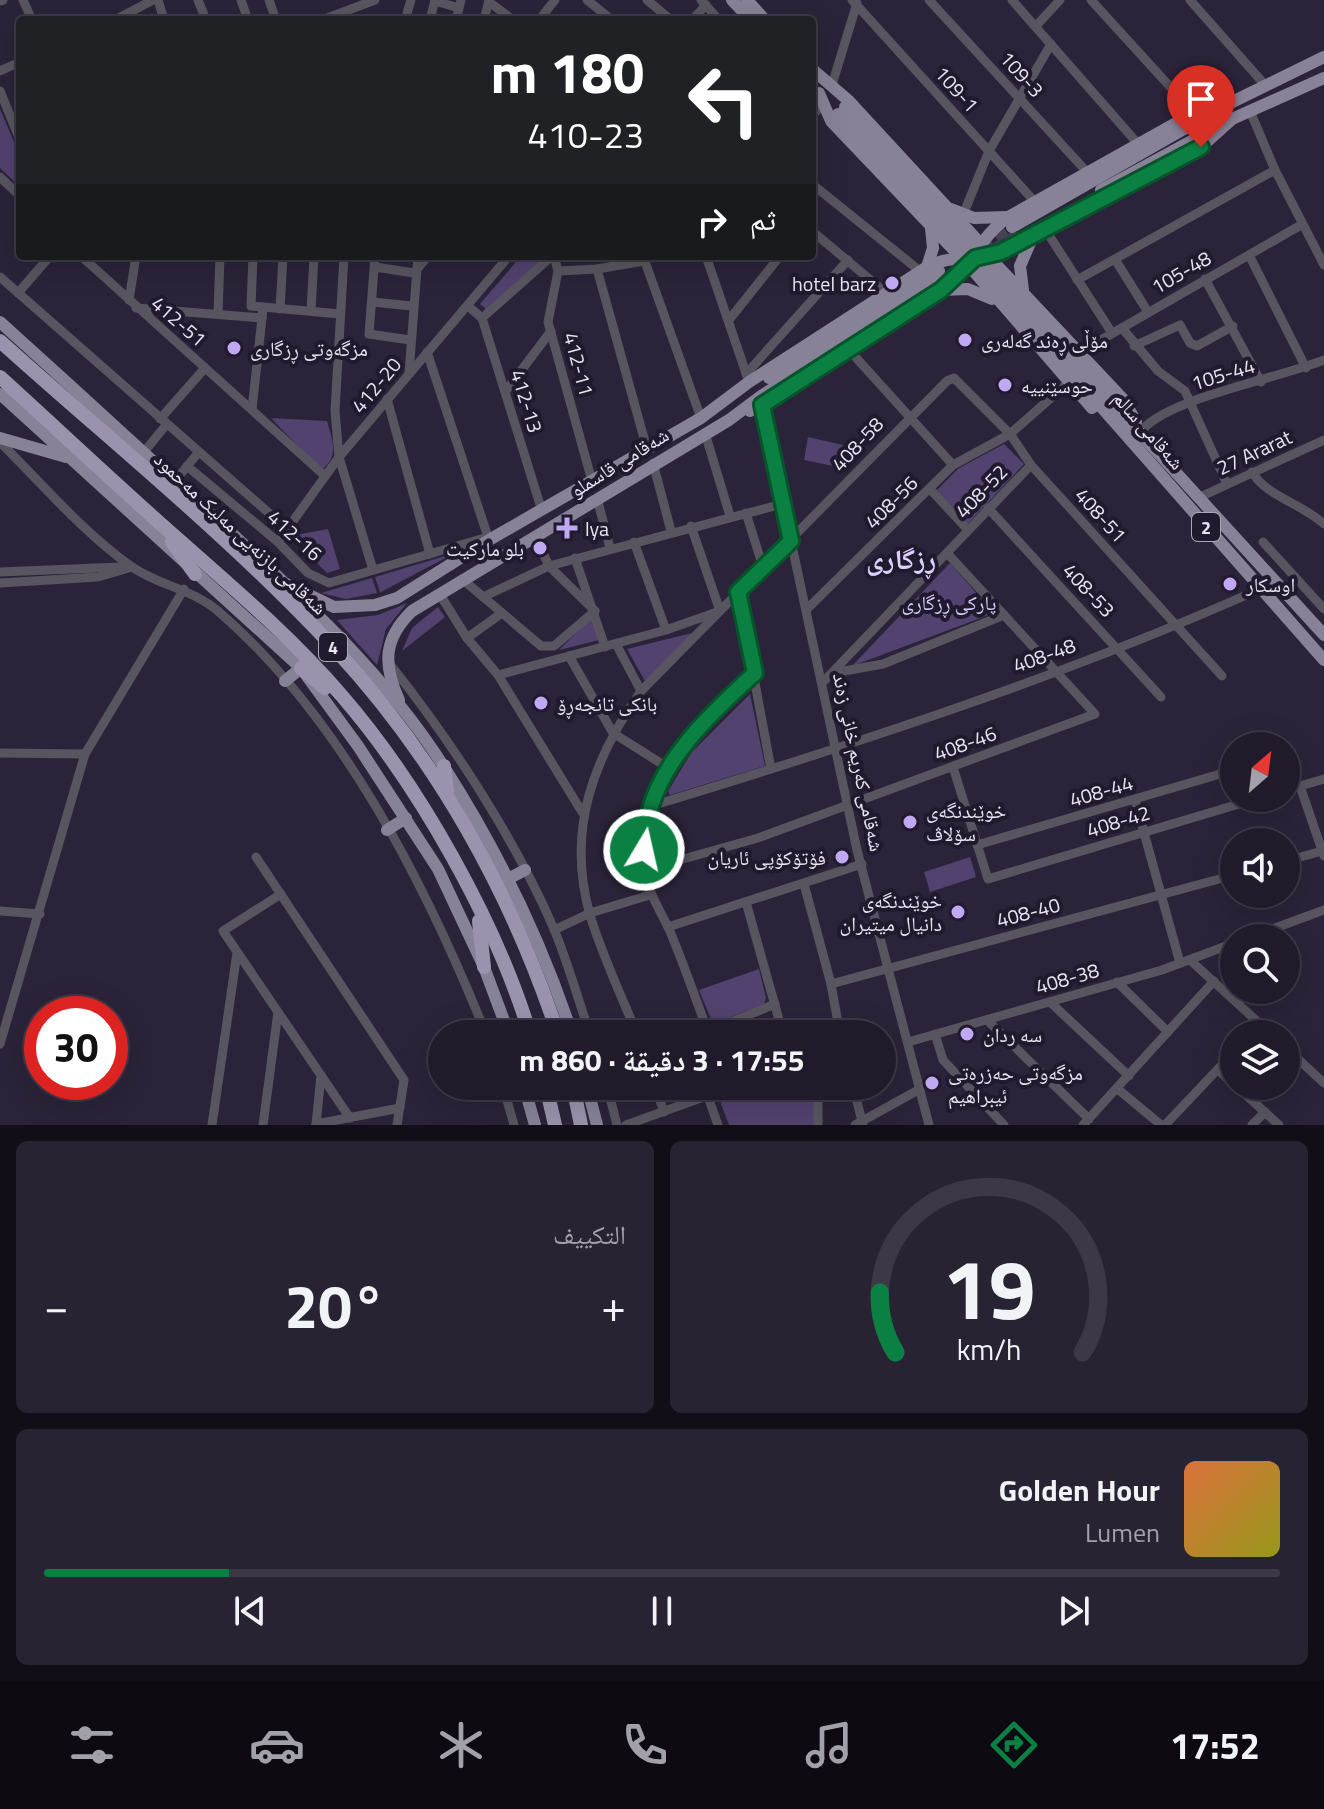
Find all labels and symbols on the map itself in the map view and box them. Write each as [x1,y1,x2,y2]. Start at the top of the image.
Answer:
street label: 109-3 [993,44,1051,104]
street label: 109-1 [928,59,986,119]
pin [1167,65,1235,147]
street label: 105-48 [1145,242,1217,302]
place label: hotel barz [792,268,876,299]
marker: hotel barz [883,274,901,292]
street label: 412-51 [144,288,214,354]
place label: مۆڵی ڕەند گەلەری [981,325,1108,357]
street label: 412-11 [556,329,602,399]
marker: مۆڵی ڕەند گەلەری [956,331,974,349]
place label: مزگەوتی ڕزگاری [250,333,368,365]
marker: مزگەوتی ڕزگاری [225,339,243,357]
street label: 412-20 [343,350,409,420]
street label: 105-44 [1188,350,1258,398]
street label: 412-13 [503,366,551,436]
place label: حوسێنییە [1021,370,1093,401]
marker: حوسێنییە [996,376,1014,394]
street label: شەقامی سالم [1106,384,1192,476]
street label: 408-58 [824,410,890,478]
street label: شەقامی قاسملو [563,419,675,505]
street label: 27 Ararat [1211,421,1297,483]
street label: شەقامی بازنەیی مەلیک مەحمود [147,444,335,622]
street label: 408-52 [947,457,1015,525]
street label: 408-56 [857,468,925,536]
street label: 408-51 [1068,481,1134,549]
street label: 412-16 [261,502,329,568]
place label: lya [585,513,609,544]
road number: 2 [1192,513,1220,541]
marker: lya [556,517,578,539]
place label: بلو ماركيت [446,533,524,564]
district label: ڕزگاری [866,537,936,580]
marker: بلو ماركيت [531,539,549,557]
street label: 408-53 [1056,556,1122,624]
place label: اوسكار [1245,569,1295,600]
marker: اوسكار [1221,575,1239,593]
park label: پارکی ڕزگاری [902,587,997,619]
street label: 408-48 [1008,629,1080,681]
road number: 4 [319,633,347,661]
street label: شەقامی کەریم خانی زەند [825,670,893,854]
place label: بانکی تانجەڕۆ [557,688,657,720]
marker: بانکی تانجەڕۆ [532,694,550,712]
street label: 408-46 [929,717,1001,769]
north arrow [1220,732,1300,812]
street label: 408-44 [1066,767,1136,815]
place label: خوێندنگەی سۆلاڤ [926,795,1007,849]
street label: 408-42 [1083,797,1153,845]
position arrow [602,808,686,892]
marker: خوێندنگەی سۆلاڤ [901,813,919,831]
place label: فۆتۆکۆپی ئاریان [707,842,826,873]
marker: فۆتۆکۆپی ئاریان [833,848,851,866]
place label: خوێندنگەی دانیال میتیران [840,885,942,939]
street label: 408-40 [993,889,1063,935]
marker: خوێندنگەی دانیال میتیران [949,903,967,921]
street label: 408-38 [1032,954,1102,1002]
speed limit sign: 30 [24,996,128,1100]
place label: سه ردان [983,1019,1042,1050]
marker: سه ردان [958,1025,976,1043]
place label: مزگەوتی حەزرەتی ئیبراهیم [948,1057,1083,1111]
marker: مزگەوتی حەزرەتی ئیبراهیم [923,1074,941,1092]

